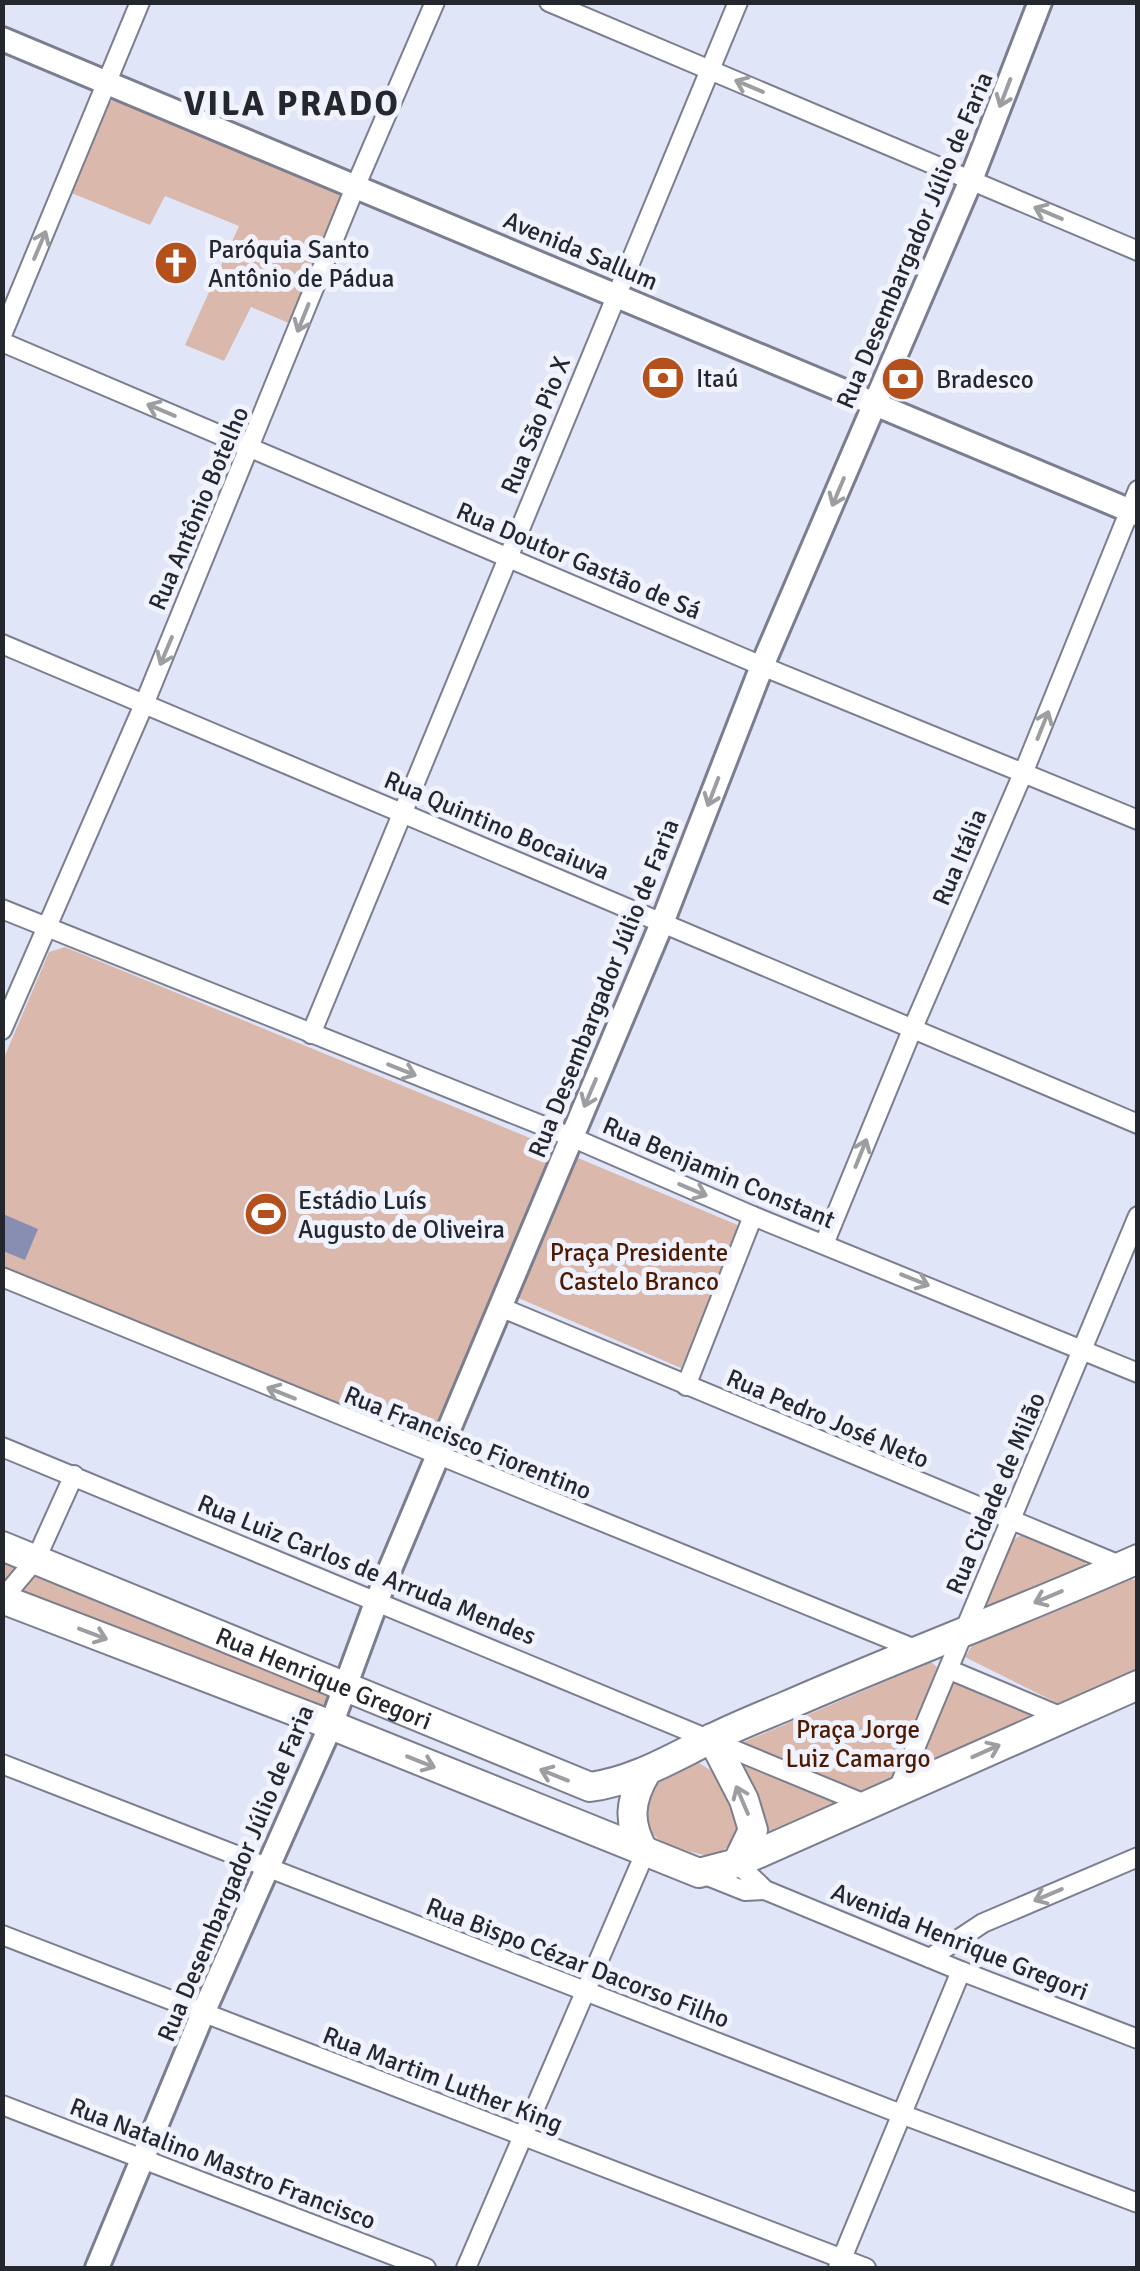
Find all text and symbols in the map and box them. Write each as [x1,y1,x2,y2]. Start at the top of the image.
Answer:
street label: Rua Desembargador Júlio de Faria [829,67,1000,413]
one-way arrow [734,76,765,94]
one-way arrow [994,78,1012,108]
district label: VILA PRADO [184,82,400,125]
one-way arrow [1033,203,1064,221]
street label: Avenida Sallum [499,204,663,297]
one-way arrow [32,230,50,261]
place label: Paróquia Santo Antônio de Pádua [208,234,394,294]
church icon: Paróquia Santo Antônio de Pádua [153,240,199,286]
one-way arrow [292,303,310,333]
street label: Rua São Pio X [494,352,577,498]
bank icon: Itaú [640,355,686,401]
bank icon: Bradesco [880,356,926,402]
place label: Itaú [696,363,738,394]
place label: Bradesco [936,364,1034,395]
one-way arrow [146,399,177,417]
street label: Rua Antônio Botelho [141,402,255,615]
one-way arrow [828,476,846,507]
street label: Rua Doutor Gastão de Sá [452,495,706,626]
one-way arrow [156,636,174,666]
one-way arrow [1035,710,1053,741]
street label: Rua Quintino Bocaiuva [380,764,614,887]
one-way arrow [703,776,721,807]
street label: Rua Itália [925,804,994,910]
street label: Rua Desembargador Júlio de Faria [521,814,686,1162]
one-way arrow [386,1062,417,1080]
one-way arrow [580,1077,598,1108]
street label: Rua Benjamin Constant [598,1109,840,1236]
one-way arrow [854,1138,872,1169]
one-way arrow [677,1182,708,1200]
place label: Estádio Luís Augusto de Oliveira [298,1185,505,1245]
sports icon: Estádio Luís Augusto de Oliveira [243,1191,289,1237]
park label: Praça Presidente Castelo Branco [550,1237,728,1297]
one-way arrow [899,1273,929,1291]
street label: Rua Pedro José Neto [722,1362,934,1475]
street label: Rua Francisco Fiorentino [340,1379,596,1506]
one-way arrow [267,1382,297,1400]
street label: Rua Cidade de Milão [939,1388,1052,1599]
street label: Rua Luiz Carlos de Arruda Mendes [193,1487,541,1652]
one-way arrow [1033,1589,1064,1607]
street label: Rua Henrique Gregori [211,1620,436,1737]
one-way arrow [78,1626,108,1644]
street label: Rua Desembargador Júlio de Faria [150,1700,321,2046]
park label: Praça Jorge Luiz Camargo [786,1714,930,1774]
one-way arrow [970,1741,1001,1759]
one-way arrow [406,1754,436,1772]
one-way arrow [540,1764,570,1782]
one-way arrow [732,1785,750,1816]
street label: Avenida Henrique Gregori [827,1876,1093,2007]
one-way arrow [1033,1888,1064,1906]
street label: Rua Bispo Cézar Dacorso Filho [422,1890,734,2035]
street label: Rua Martim Luther King [319,2019,567,2139]
street label: Rua Natalino Mastro Francisco [65,2091,380,2236]

